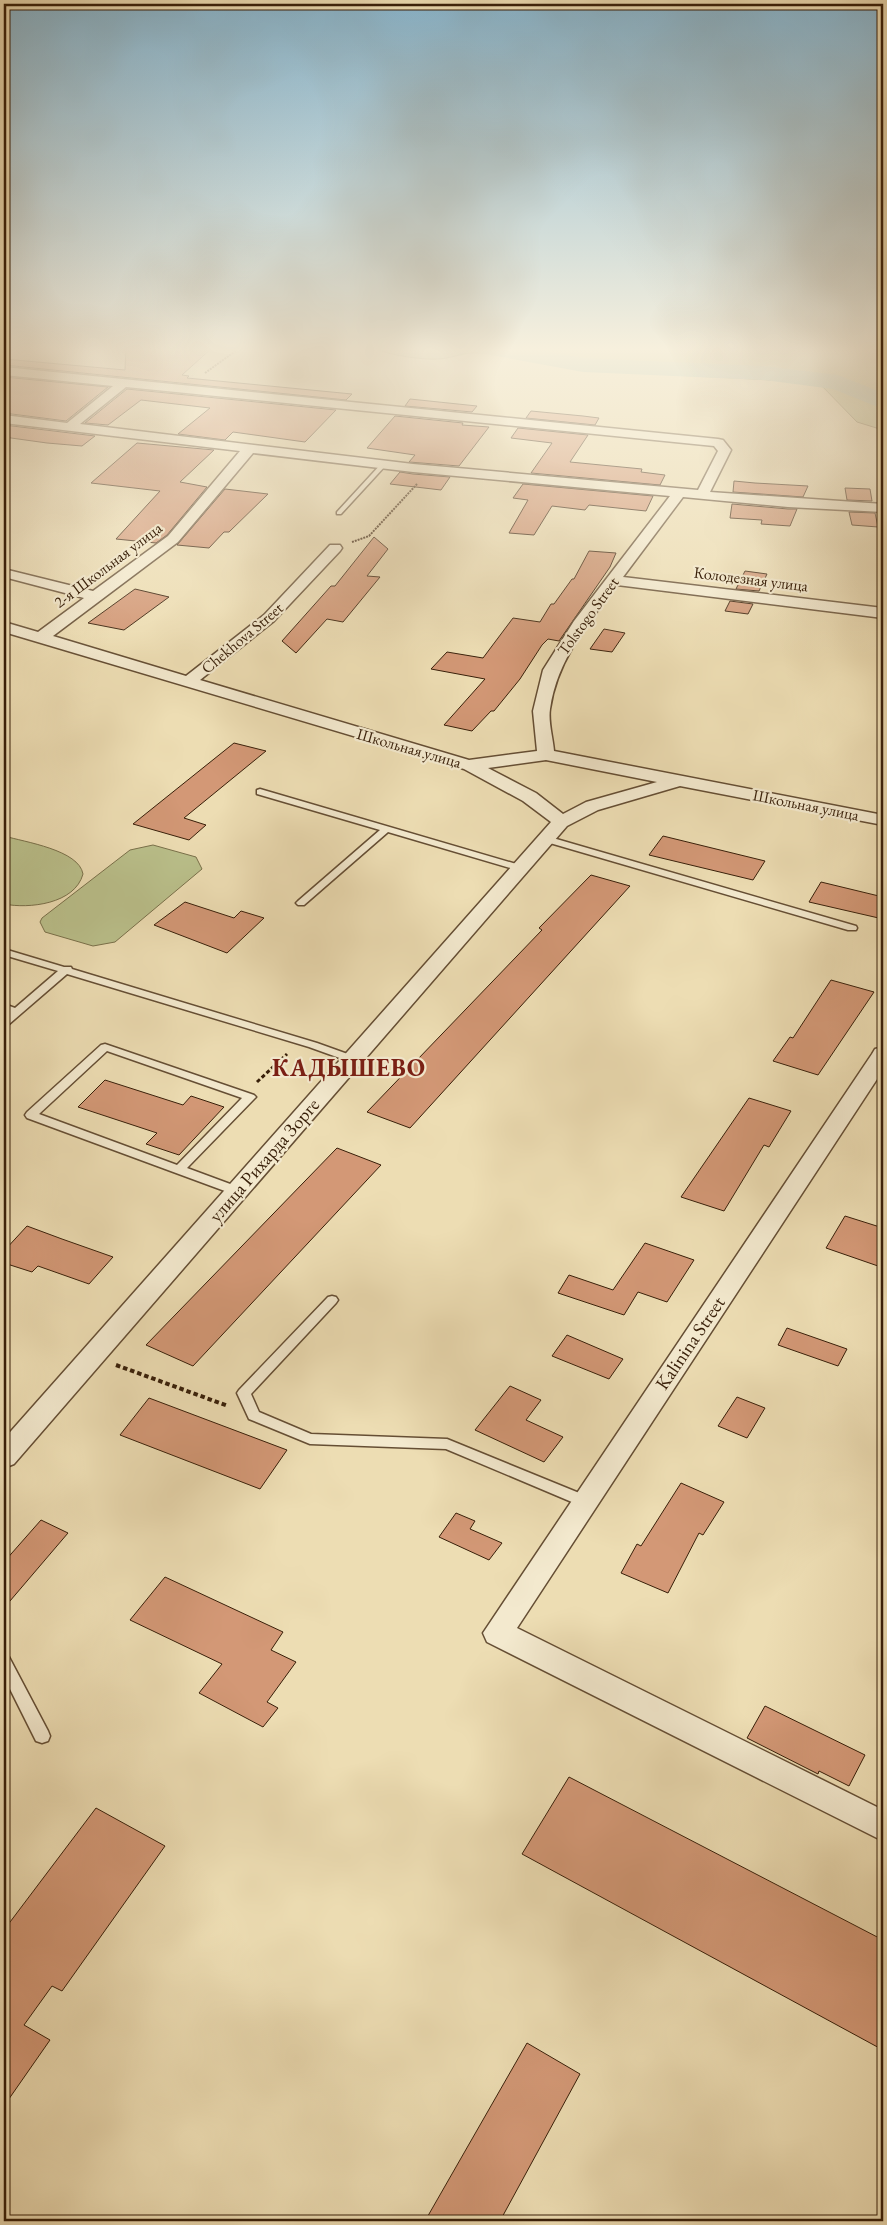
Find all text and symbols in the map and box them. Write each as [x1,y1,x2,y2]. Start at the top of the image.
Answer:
street label: 2-я Школьная улица [50,517,167,613]
street label: Колодезная улица [693,562,810,597]
street label: Tolstogo Street [552,573,624,659]
street label: Chekhova Street [197,598,287,678]
street label: Школьная улица [354,723,464,773]
street label: Школьная улица [751,784,861,826]
district label: КАДЫШЕВО [272,1052,426,1083]
street label: улица Рихарда Зорге [203,1093,325,1227]
street label: Kalinina Street [650,1291,730,1395]

